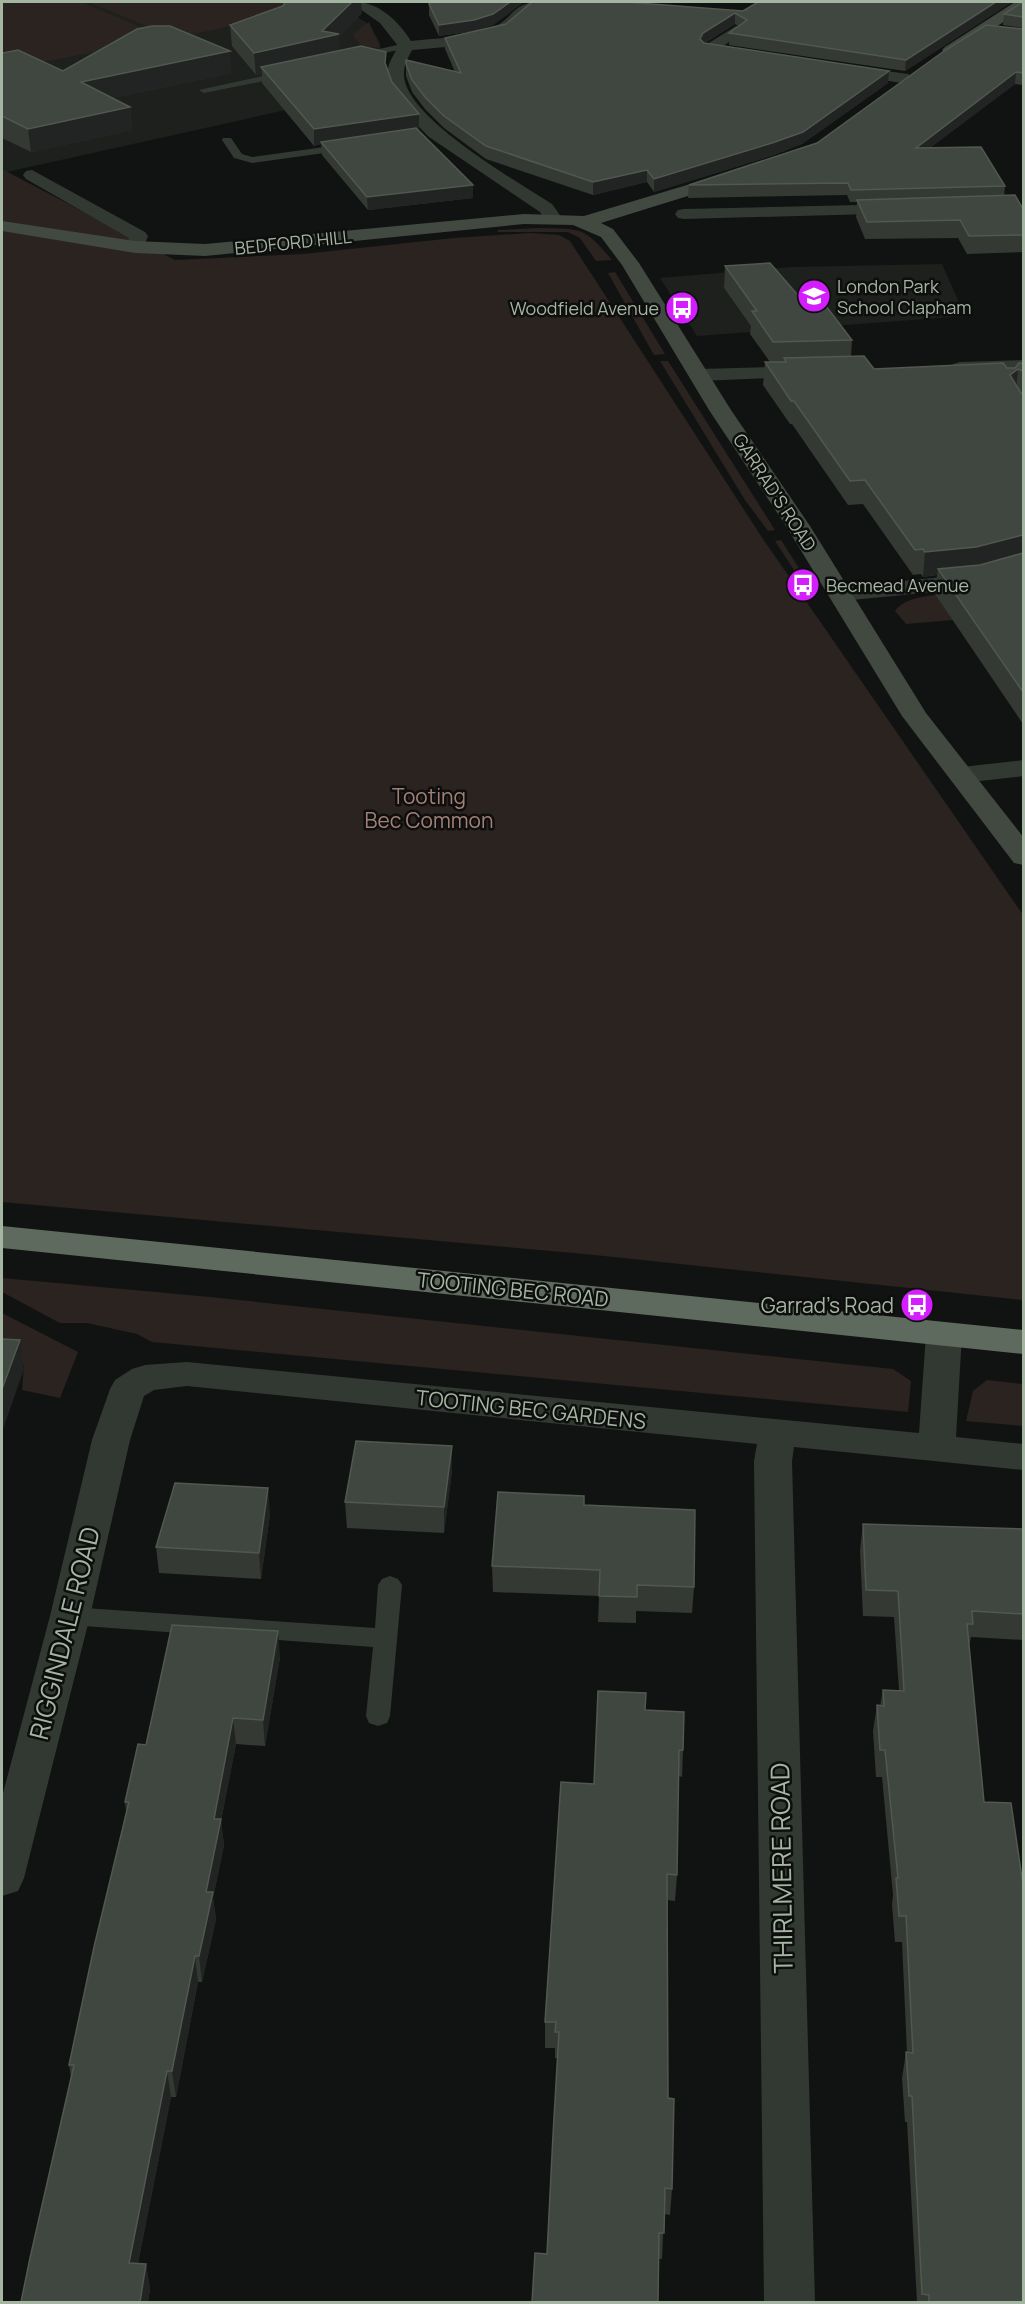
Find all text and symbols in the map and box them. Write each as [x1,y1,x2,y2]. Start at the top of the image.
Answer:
street label: BEDFORD HILL [233,224,353,260]
place label: London Park School Clapham [837,274,972,319]
school or university icon: London Park School Clapham [796,278,832,314]
bus stop icon: Woodfield Avenue [664,290,700,326]
place label: Woodfield Avenue [510,296,659,320]
street label: GARRAD'S ROAD [728,429,822,555]
bus stop icon: Becmead Avenue [785,567,821,603]
place label: Becmead Avenue [826,573,969,597]
park label: Tooting Bec Common [365,782,493,834]
street label: TOOTING BEC ROAD [416,1265,610,1313]
bus stop icon: Garrad's Road [899,1287,935,1323]
place label: Garrad's Road [761,1291,894,1319]
street label: TOOTING BEC GARDENS [415,1383,647,1435]
street label: RIGGINDALE ROAD [20,1523,108,1743]
street label: THIRLMERE ROAD [761,1762,801,1974]

